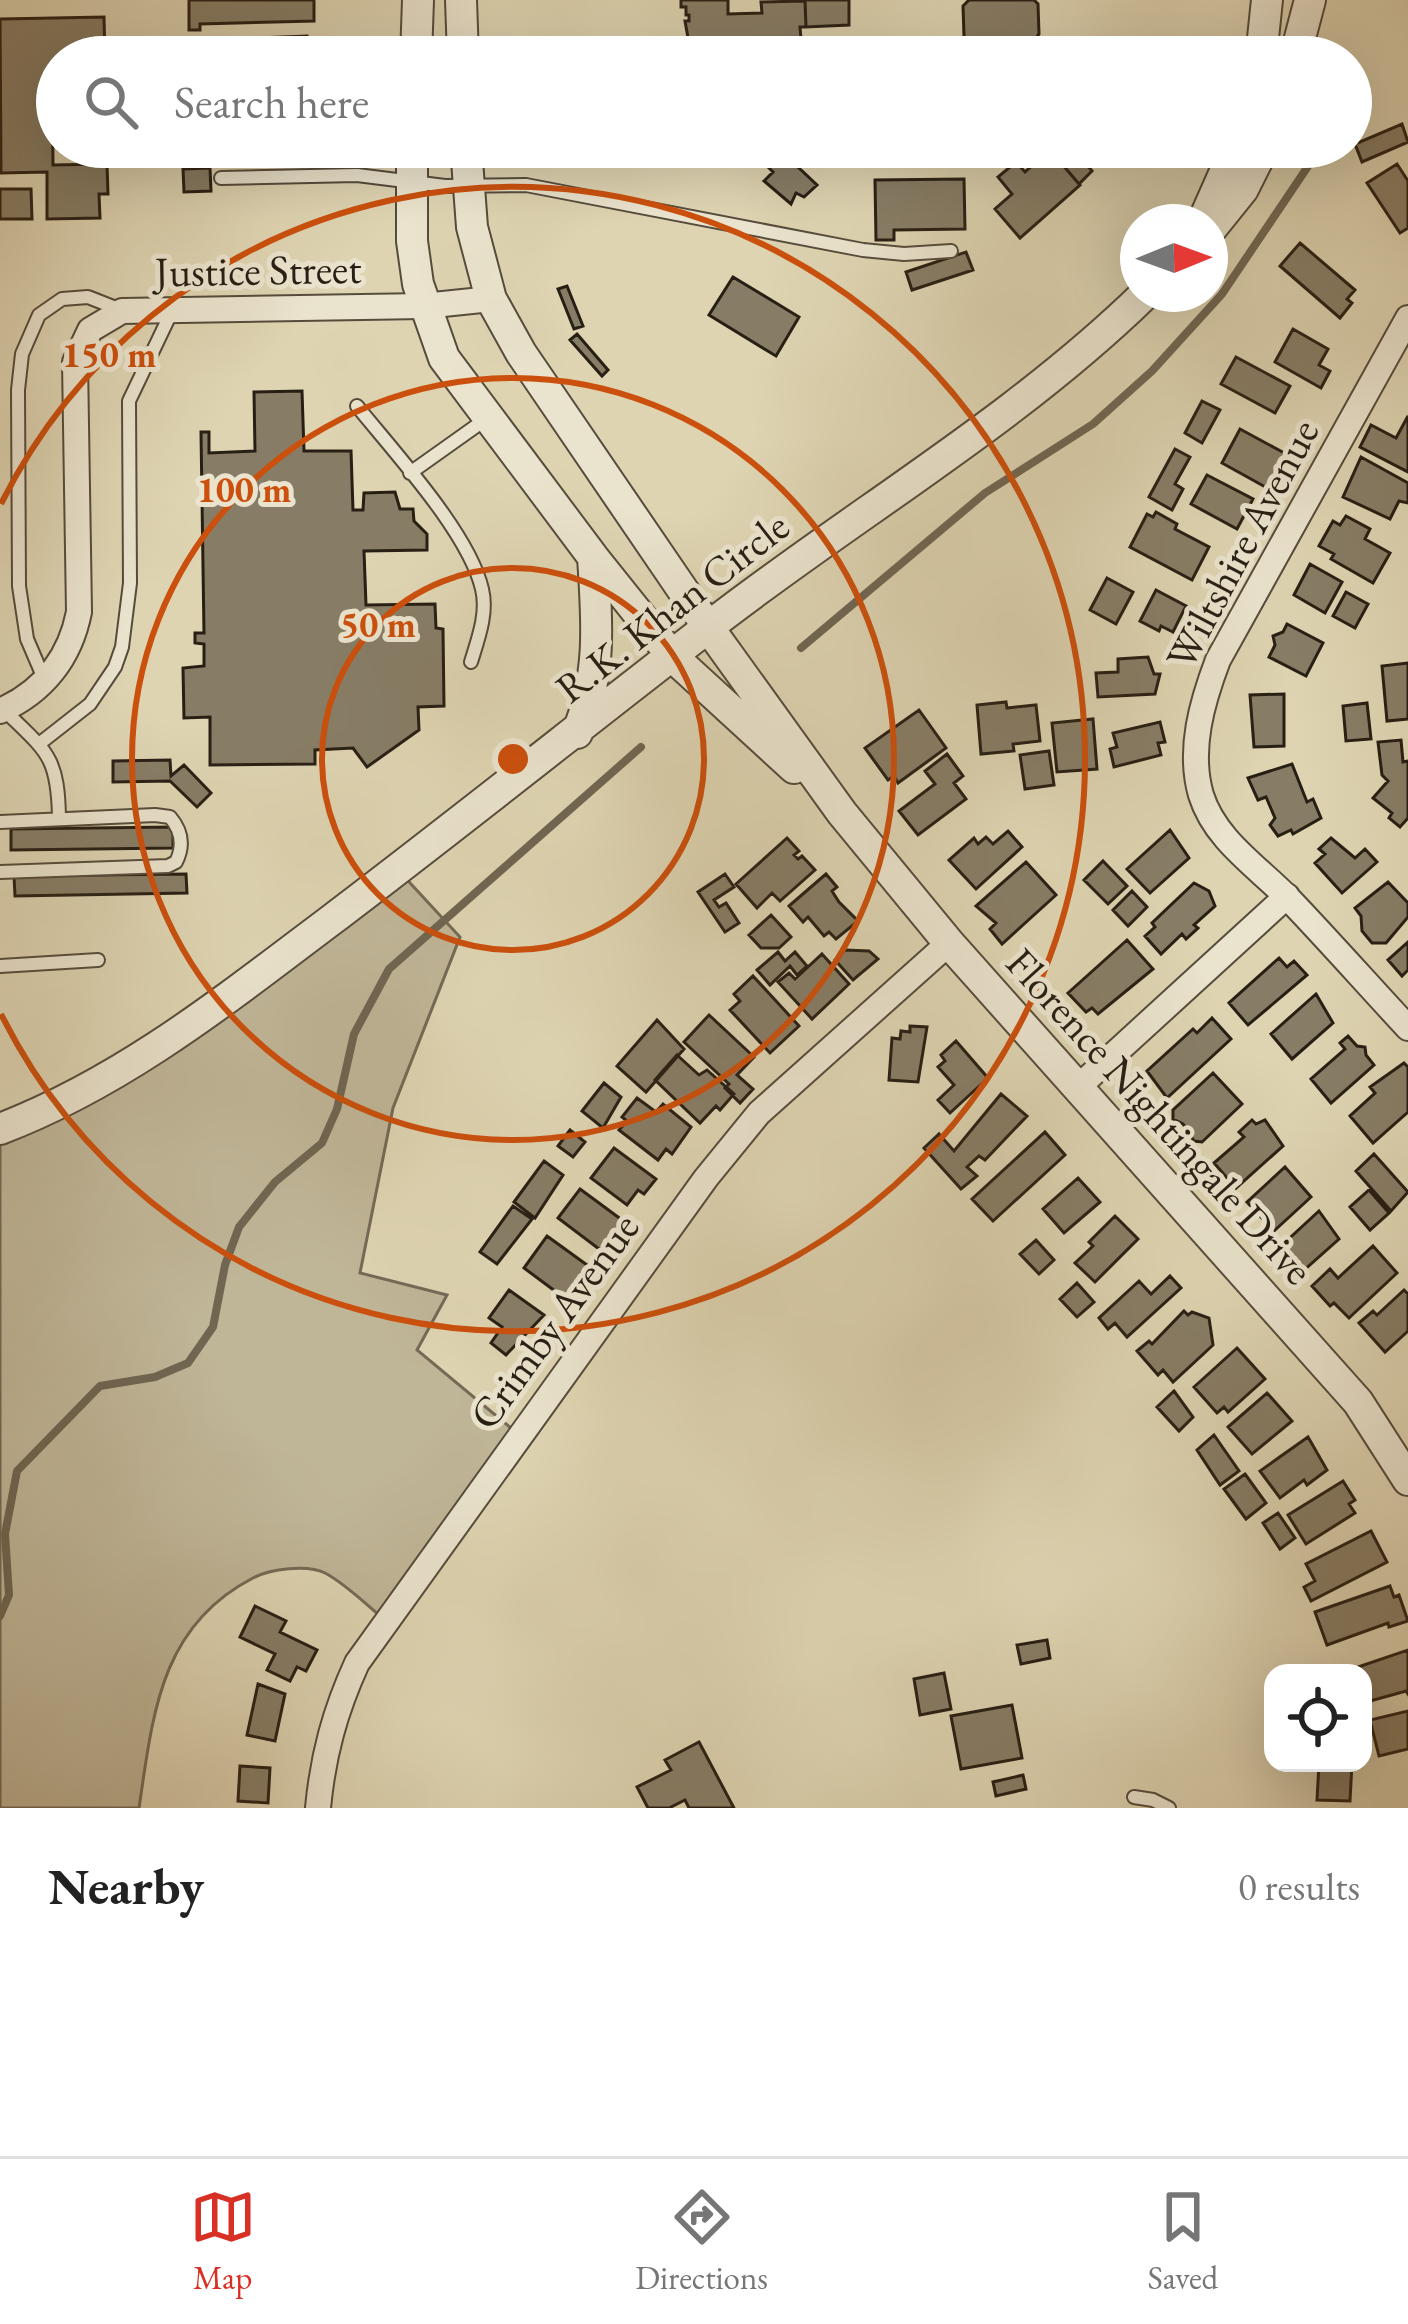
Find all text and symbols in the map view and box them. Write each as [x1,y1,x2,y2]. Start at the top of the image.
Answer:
search box [36,36,1372,168]
icon: search [78,69,144,135]
text: Search here [174,73,369,131]
north arrow [1120,204,1228,312]
street label: Justice Street [151,241,362,299]
text: 150 m [62,331,156,378]
street label: Wiltshire Avenue [1153,409,1331,679]
text: 100 m [197,466,291,513]
street label: R.K. Khan Circle [544,499,800,715]
text: 50 m [340,601,416,648]
centre of rings [492,738,534,780]
street label: Florence Nightingale Drive [994,936,1326,1296]
street label: Crimby Avenue [457,1202,651,1440]
map controls [1264,1664,1372,1772]
button: locate [1264,1664,1372,1772]
text: Nearby [48,1853,204,1919]
text: 0 results [1238,1861,1360,1912]
tab: Map [190,2184,256,2299]
tab: Directions [635,2184,768,2299]
tab: Saved [1148,2184,1218,2299]

